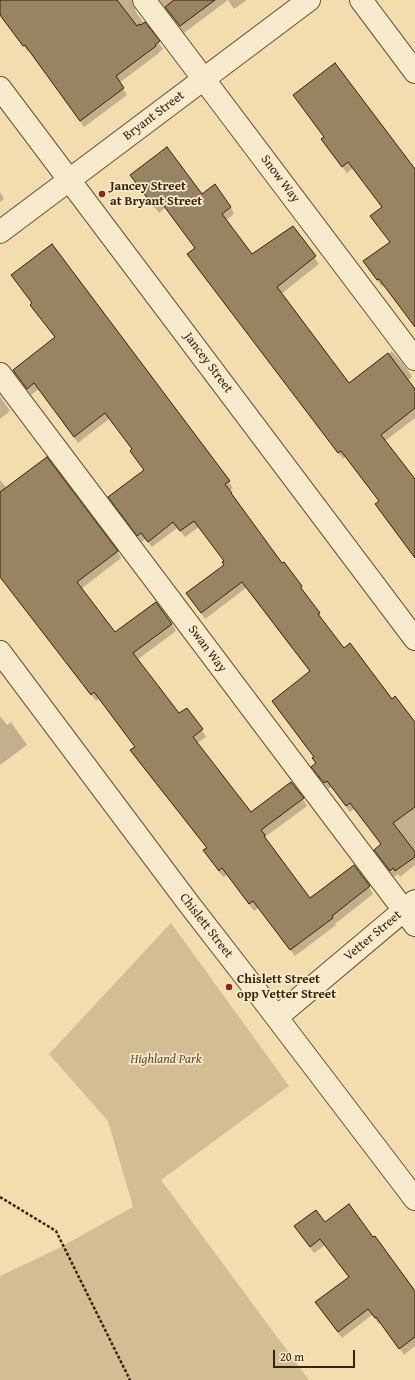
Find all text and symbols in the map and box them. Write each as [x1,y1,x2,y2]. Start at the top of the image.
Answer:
street label: Bryant Street [120,88,188,144]
street label: Snow Way [257,152,303,206]
place label: Jancey Street at Bryant Street [110,179,202,210]
marker: Jancey Street at Bryant Street [97,189,107,199]
street label: Jancey Street [180,330,236,396]
street label: Swan Way [184,622,230,676]
street label: Chislett Street [176,891,236,961]
street label: Vetter Street [341,907,405,965]
place label: Chislett Street opp Vetter Street [237,972,336,1003]
marker: Chislett Street opp Vetter Street [224,982,234,992]
park label: Highland Park [130,1052,202,1068]
scale bar [275,1342,357,1368]
text: 20 m [280,1348,304,1365]

